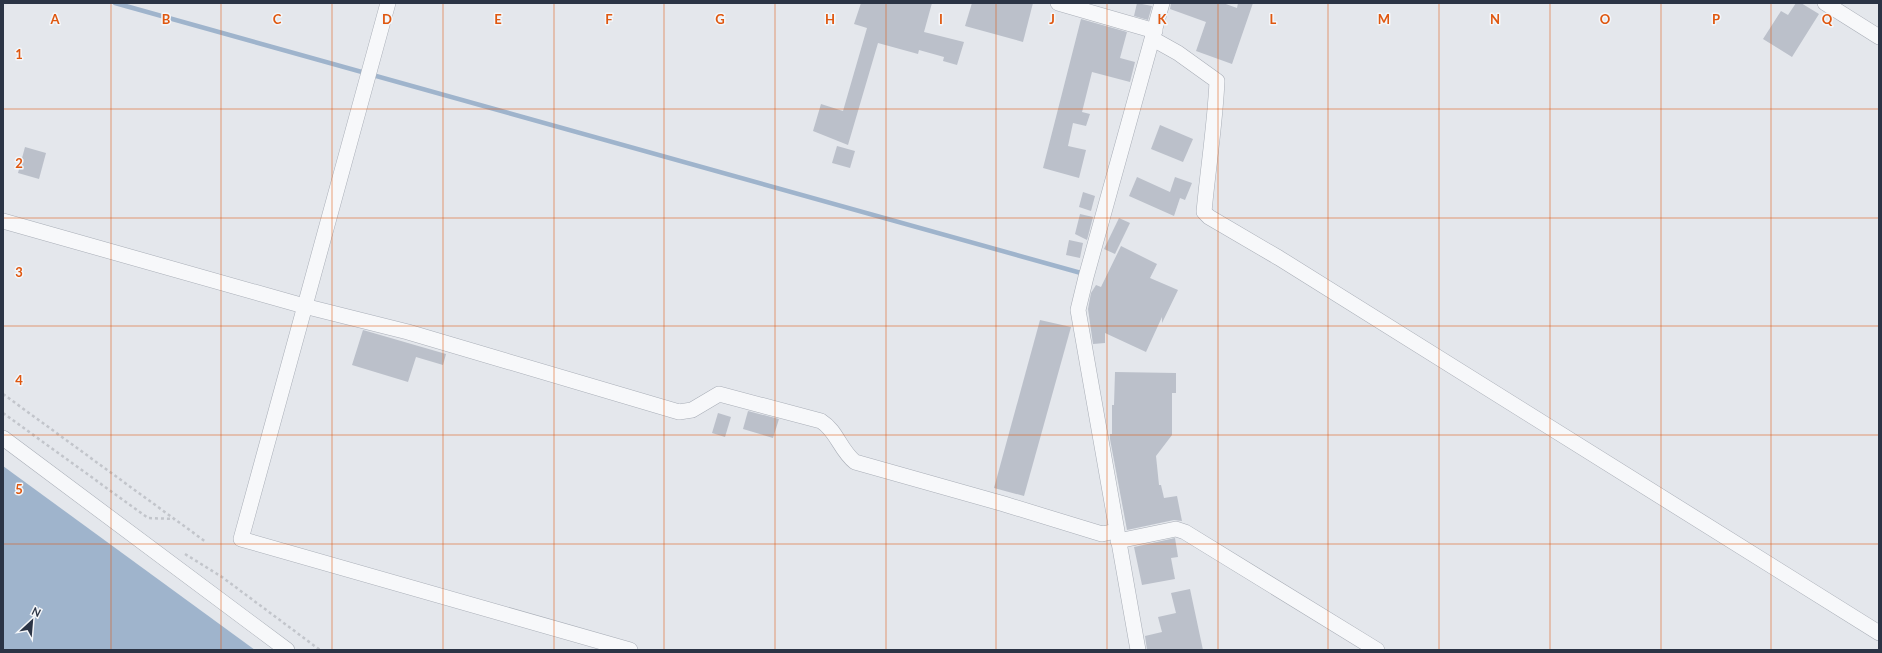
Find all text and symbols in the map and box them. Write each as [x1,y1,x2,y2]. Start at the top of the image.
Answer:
text: A [49,11,60,27]
text: B [162,11,171,27]
text: C [273,11,282,27]
text: D [382,11,392,27]
text: E [494,11,502,27]
text: F [605,11,613,27]
text: G [715,11,725,27]
text: H [825,11,835,27]
text: I [939,11,943,27]
text: J [1049,11,1055,27]
text: K [1158,11,1168,27]
text: L [1270,11,1277,27]
text: M [1378,11,1390,27]
text: N [1490,11,1500,27]
text: O [1600,11,1611,27]
text: P [1712,11,1720,27]
text: Q [1822,11,1833,27]
text: 1 [15,46,23,62]
text: 2 [15,155,23,171]
text: 3 [15,264,23,280]
text: 4 [15,372,23,388]
text: 5 [15,481,23,497]
north arrow [12,601,52,641]
text: N [30,604,43,619]

